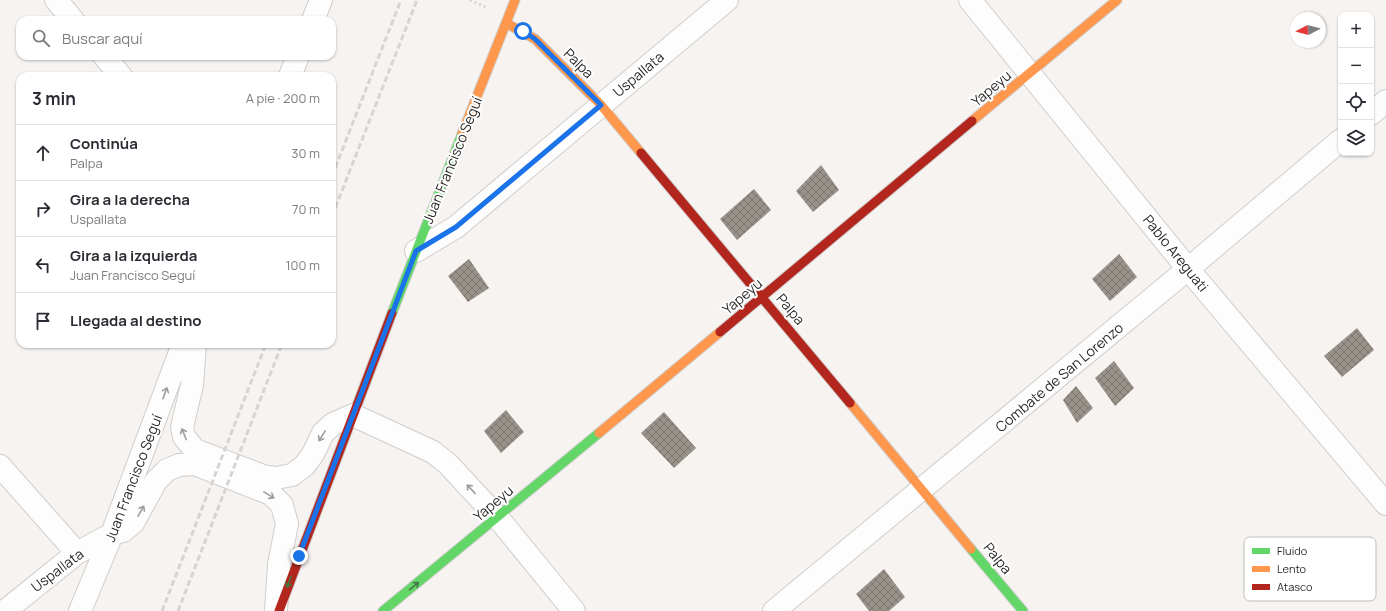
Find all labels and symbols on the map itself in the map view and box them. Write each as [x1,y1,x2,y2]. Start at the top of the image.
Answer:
north arrow [1290,12,1326,48]
route start [514,22,532,40]
street label: Palpa [560,44,598,82]
street label: Uspallata [609,47,667,101]
street label: Yapeyu [967,66,1015,110]
street label: Juan Francisco Seguí [418,94,486,226]
street label: Pablo Areguati [1139,211,1213,295]
street label: Yapeyu [718,274,766,318]
street label: Palpa [772,289,810,329]
street label: Combate de San Lorenzo [991,318,1127,436]
one-way arrow [162,387,170,399]
street label: Juan Francisco Seguí [100,412,166,544]
one-way arrow [180,428,188,440]
one-way arrow [318,431,327,442]
street label: Yapeyu [469,481,517,525]
one-way arrow [467,484,476,494]
one-way arrow [263,491,275,499]
one-way arrow [138,505,146,517]
legend [1244,537,1376,601]
street label: Palpa [980,538,1016,578]
text: Fluido [1277,543,1308,558]
street label: Uspallata [27,544,87,596]
route end [290,547,308,565]
text: Lento [1277,561,1307,576]
one-way arrow [285,576,293,588]
text: Atasco [1277,579,1313,594]
one-way arrow [408,582,419,591]

